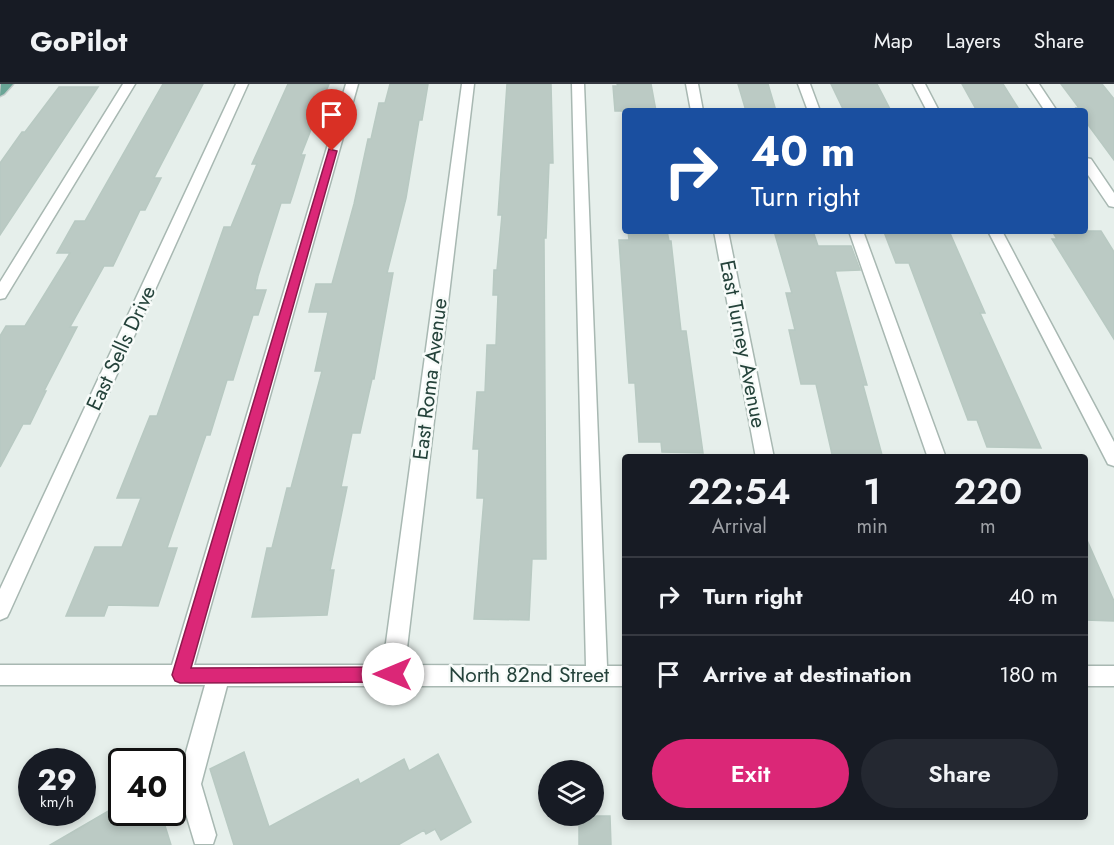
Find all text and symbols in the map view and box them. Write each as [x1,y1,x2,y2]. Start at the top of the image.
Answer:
text: GoPilot [30,21,127,62]
text: Map [874,26,913,56]
text: Layers [946,26,1001,56]
text: Share [1034,26,1084,56]
pin [306,89,357,151]
icon: arrive [315,98,348,131]
text: 40 m [751,121,855,182]
icon: right [652,132,730,210]
text: Turn right [751,177,859,216]
street label: East Turney Avenue [712,258,774,431]
street label: East Sells Drive [79,280,163,415]
street label: East Roma Avenue [405,296,455,462]
text: 22:54 [688,465,791,517]
text: 1 [863,465,881,517]
text: 220 [954,465,1022,517]
text: Arrival [712,512,767,541]
text: min [857,512,888,541]
text: m [980,512,996,541]
icon: right [652,580,685,613]
text: Turn right [703,580,803,612]
text: 40 m [1008,580,1058,612]
position arrow [361,642,425,706]
icon: arrive [652,658,685,691]
text: Arrive at destination [703,658,912,690]
text: 180 m [999,658,1058,690]
street label: North 82nd Street [449,660,609,690]
button: Exit [652,739,849,808]
button: Share [861,739,1058,808]
speed limit sign: 40 [108,748,186,826]
text: 29 [37,758,77,801]
map controls [538,760,604,826]
button: layers [538,760,604,826]
text: km/h [40,791,74,813]

